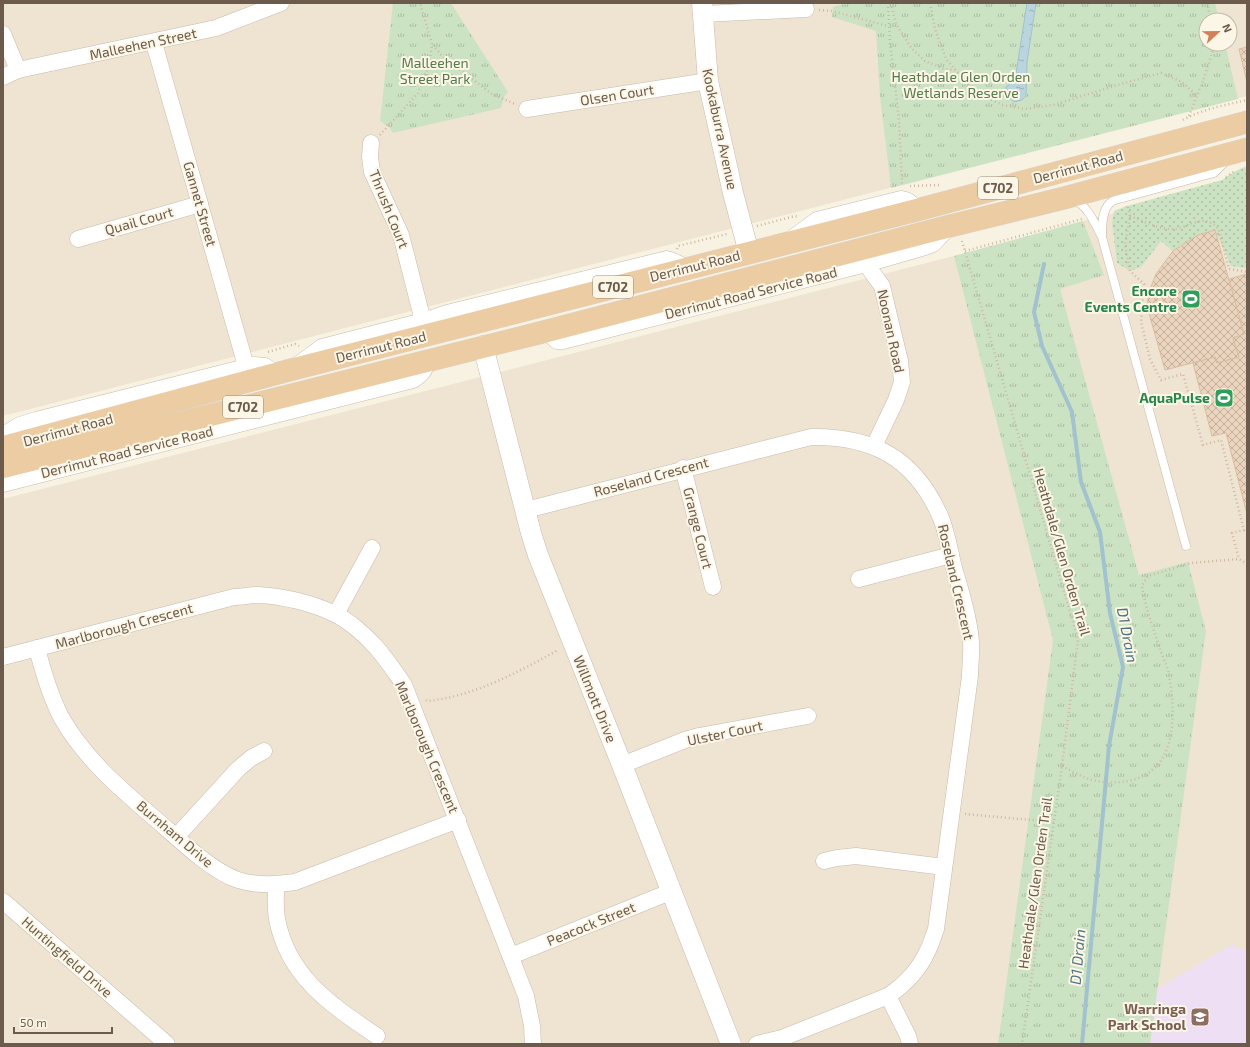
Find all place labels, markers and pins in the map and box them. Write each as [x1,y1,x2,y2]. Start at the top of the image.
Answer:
place label: Encore Events Centre [1085,282,1177,315]
sports icon: Encore Events Centre [1180,288,1202,310]
sports icon: AquaPulse [1213,387,1235,409]
place label: AquaPulse [1139,389,1210,406]
place label: Warringa Park School [1108,1000,1186,1033]
school or university icon: Warringa Park School [1189,1006,1211,1028]

